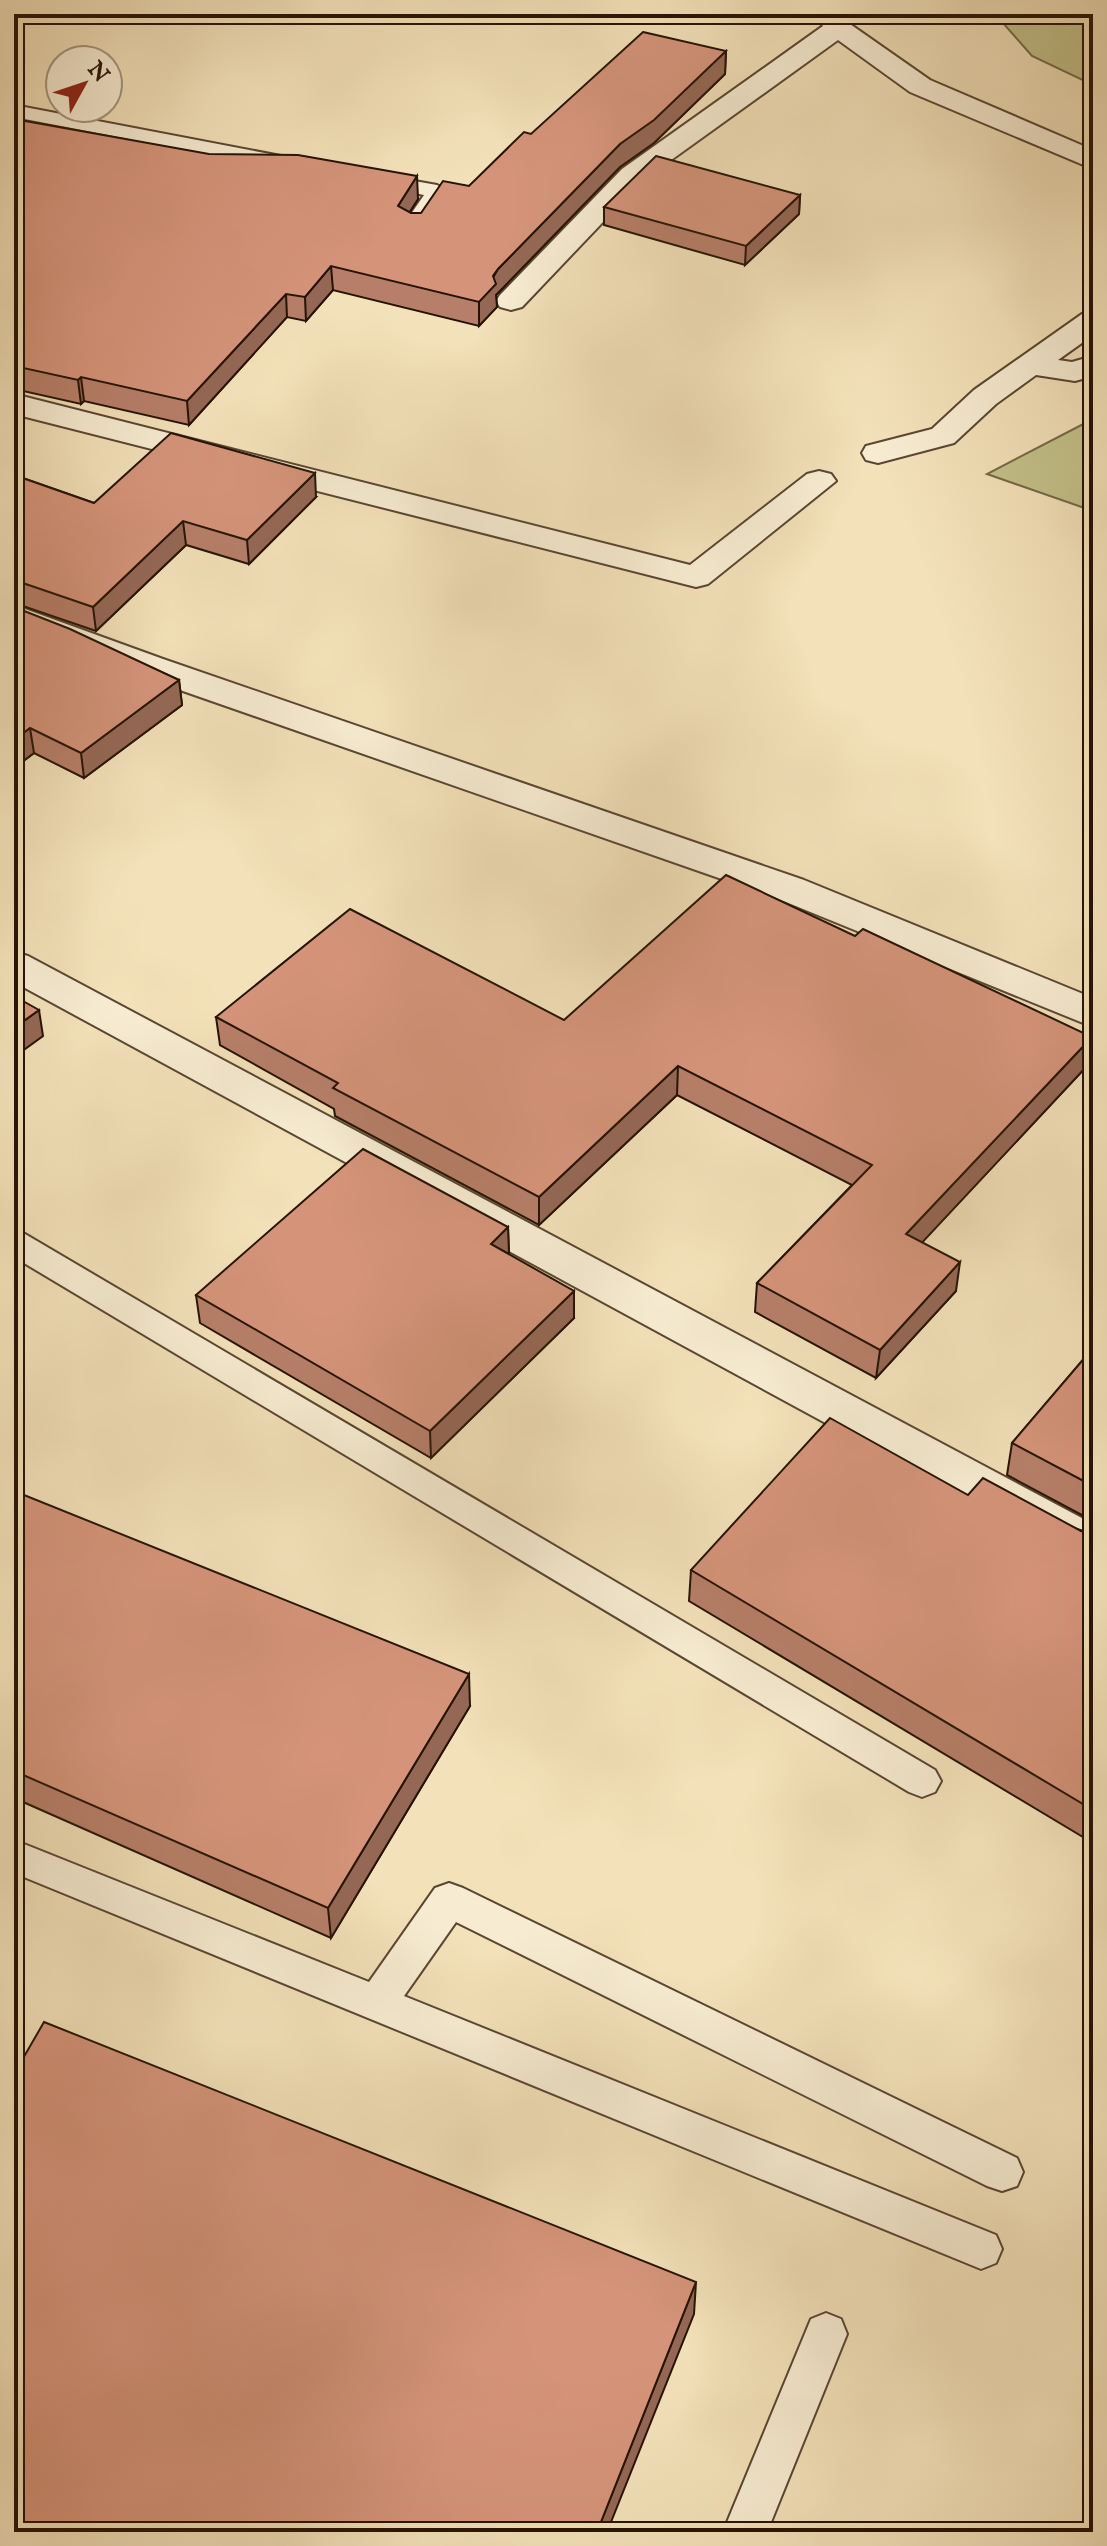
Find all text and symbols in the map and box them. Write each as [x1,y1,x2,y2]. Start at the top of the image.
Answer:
north arrow [44,44,124,124]
text: N [80,55,115,89]

